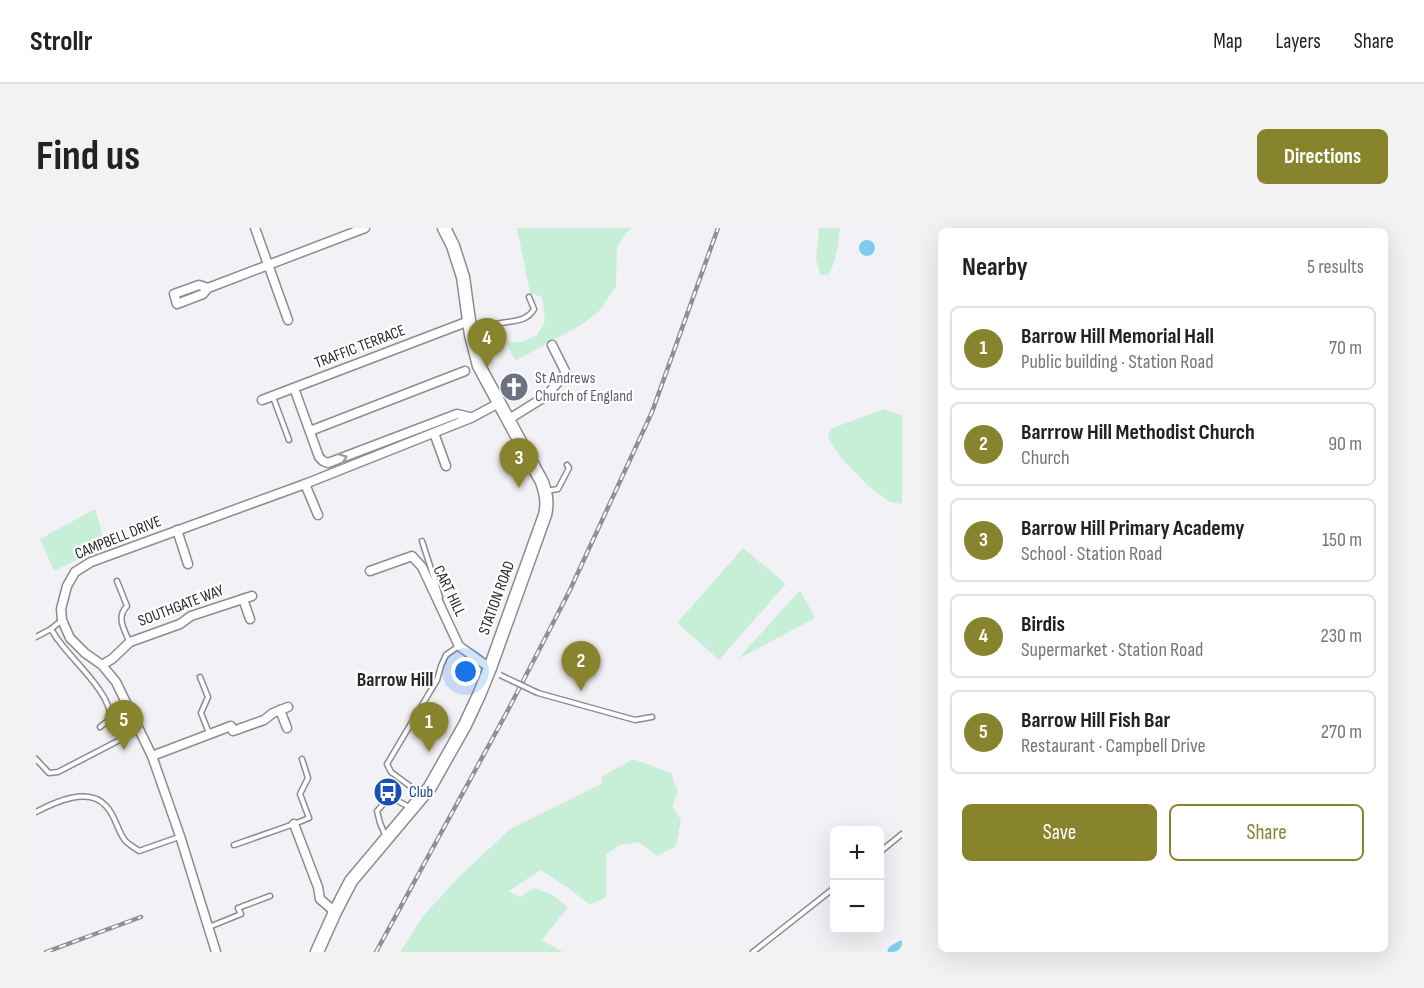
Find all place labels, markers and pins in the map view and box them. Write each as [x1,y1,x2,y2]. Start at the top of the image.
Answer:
pin: 4 [468,318,506,368]
place label: St Andrews Church of England [535,369,633,406]
church icon: St Andrews Church of England [498,371,530,403]
pin: 3 [500,438,538,488]
pin: 2 [562,642,600,691]
pin: 5 [104,700,143,750]
pin: 1 [410,702,448,752]
bus stop icon: Club [372,776,404,808]
place label: Club [409,783,433,802]

